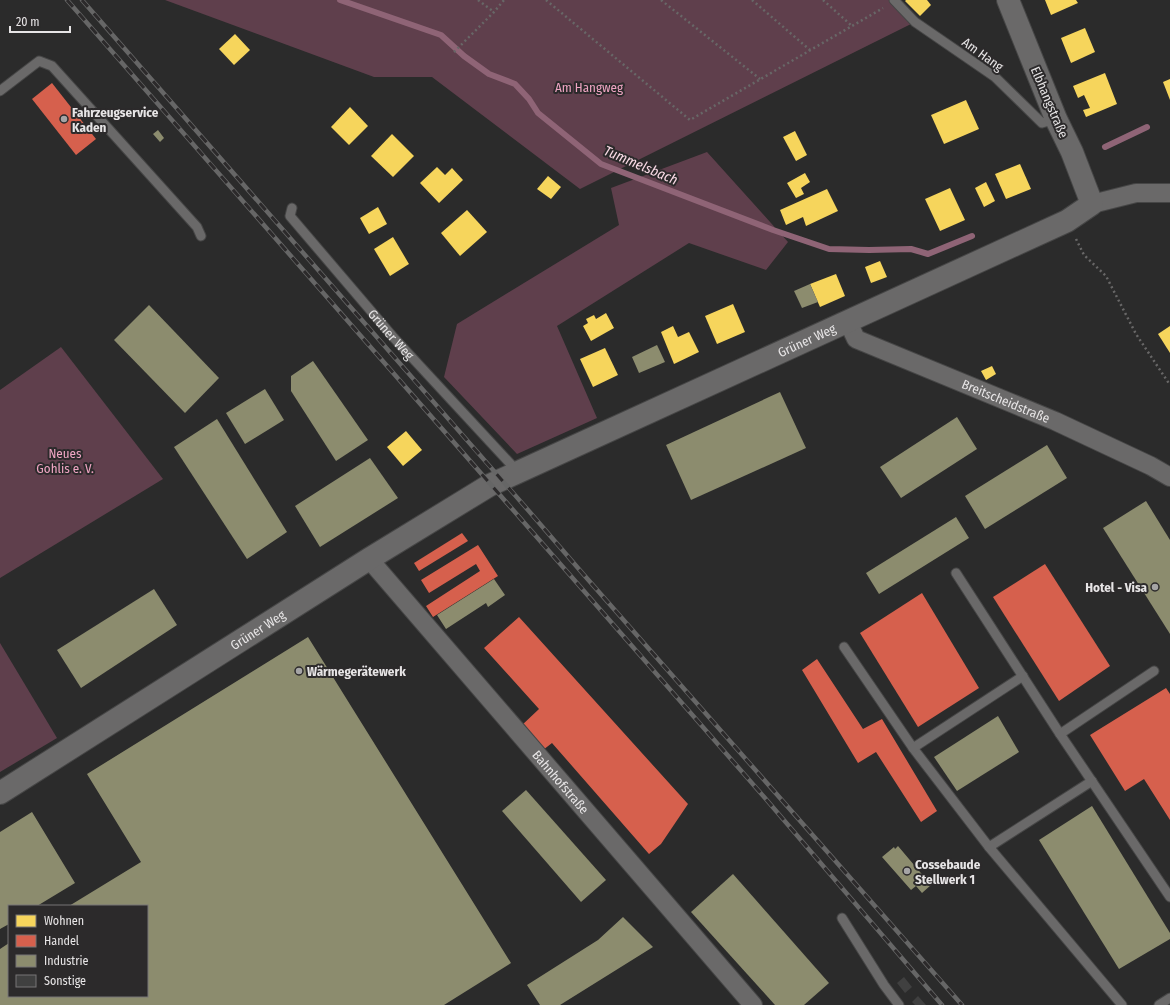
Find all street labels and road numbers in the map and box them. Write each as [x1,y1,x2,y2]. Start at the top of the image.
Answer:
street label: Am Hang [959,34,1007,75]
street label: Elbhangstraße [1028,64,1071,140]
street label: Grüner Weg [365,306,418,363]
street label: Grüner Weg [776,321,839,360]
street label: Breitscheidstraße [960,376,1052,426]
street label: Grüner Weg [228,607,289,653]
street label: Bahnhofstraße [529,747,592,817]

